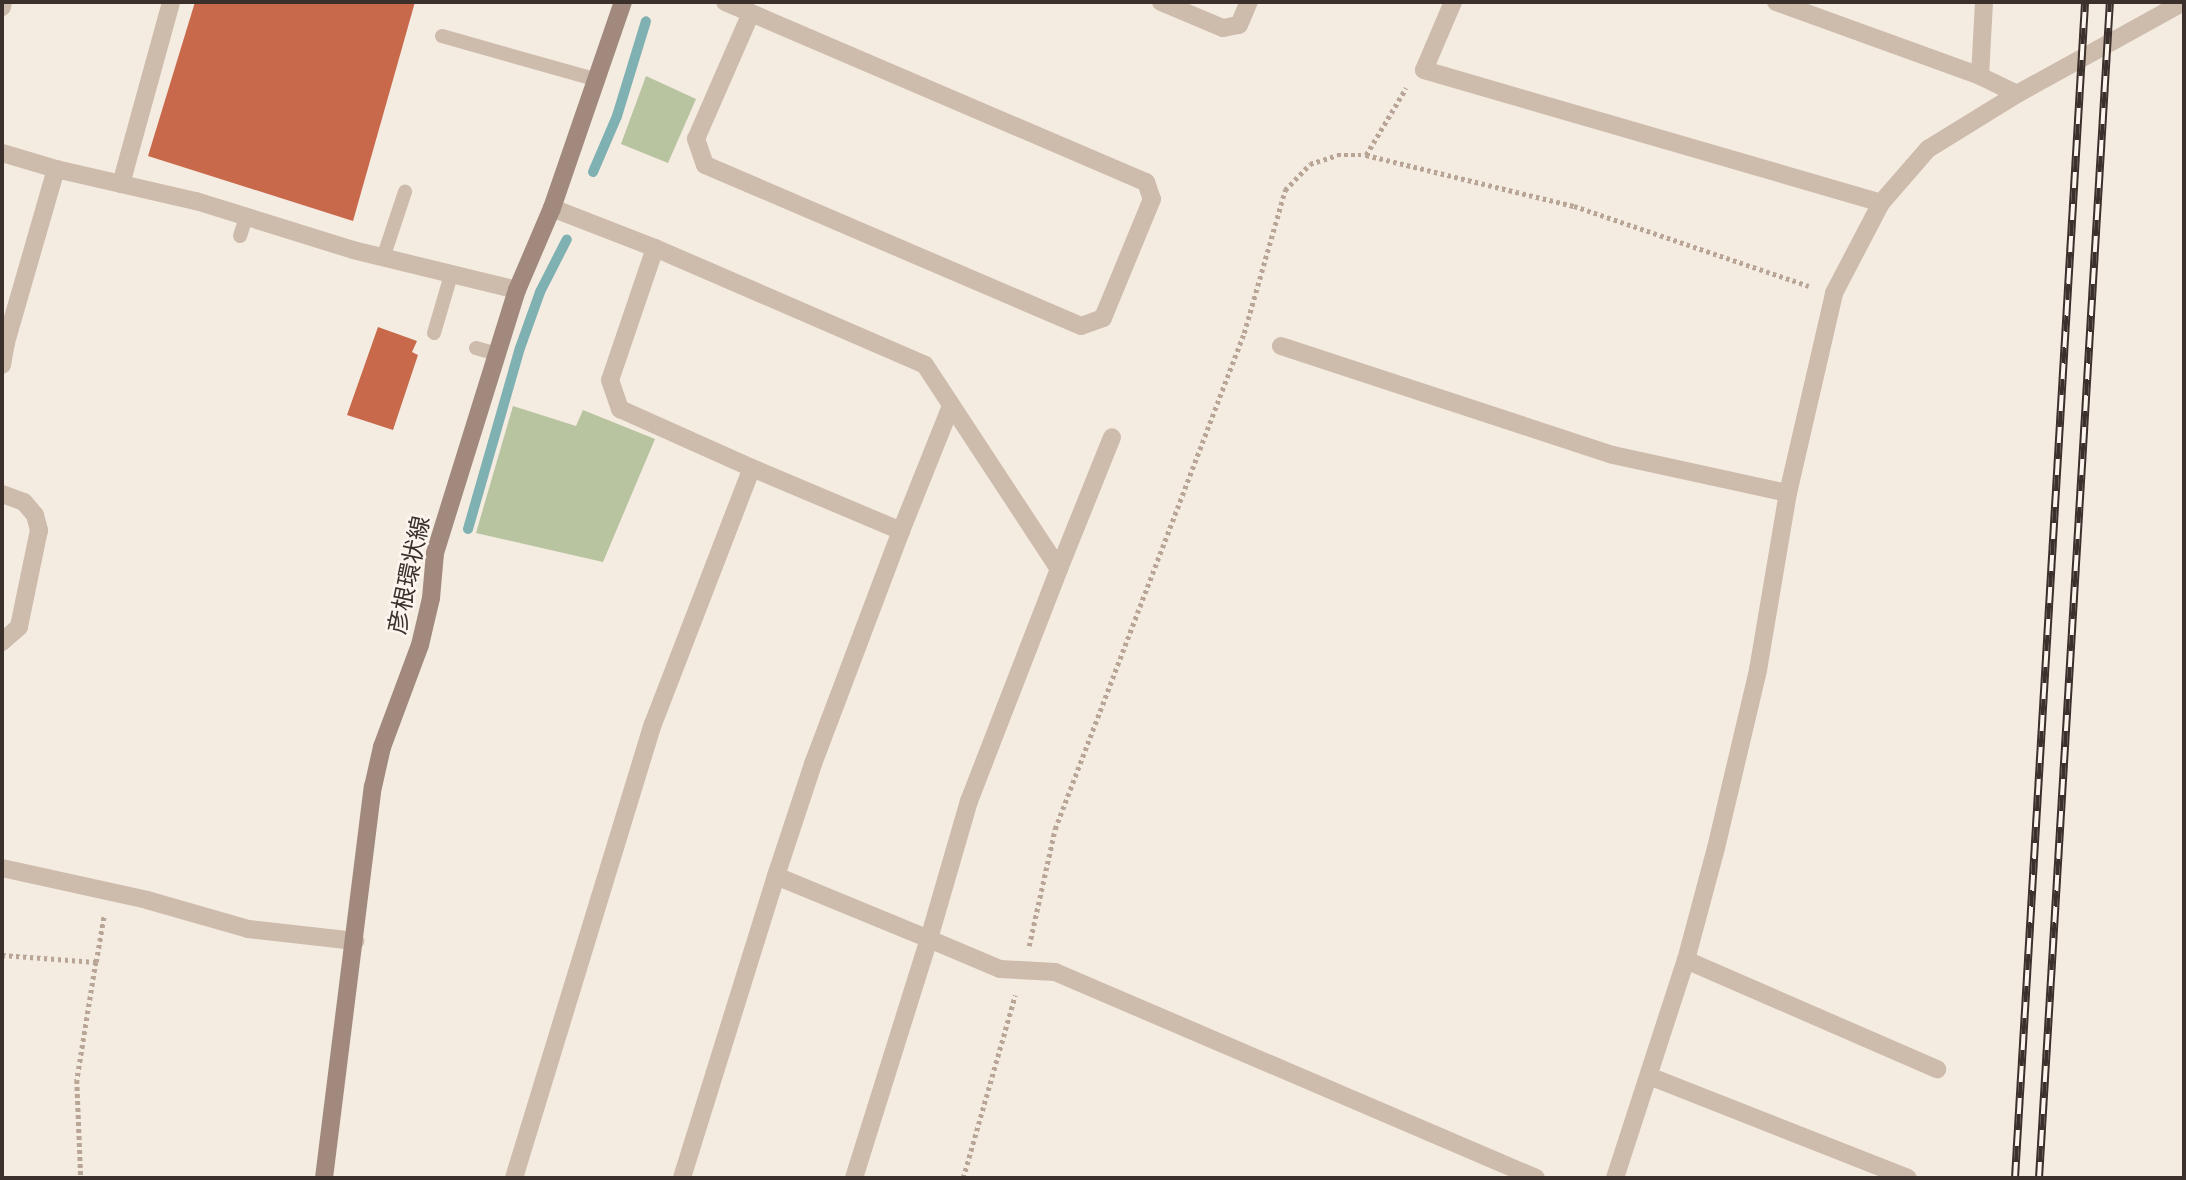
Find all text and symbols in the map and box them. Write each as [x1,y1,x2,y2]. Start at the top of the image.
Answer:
street label: 彦根環状線 [382,513,436,637]

